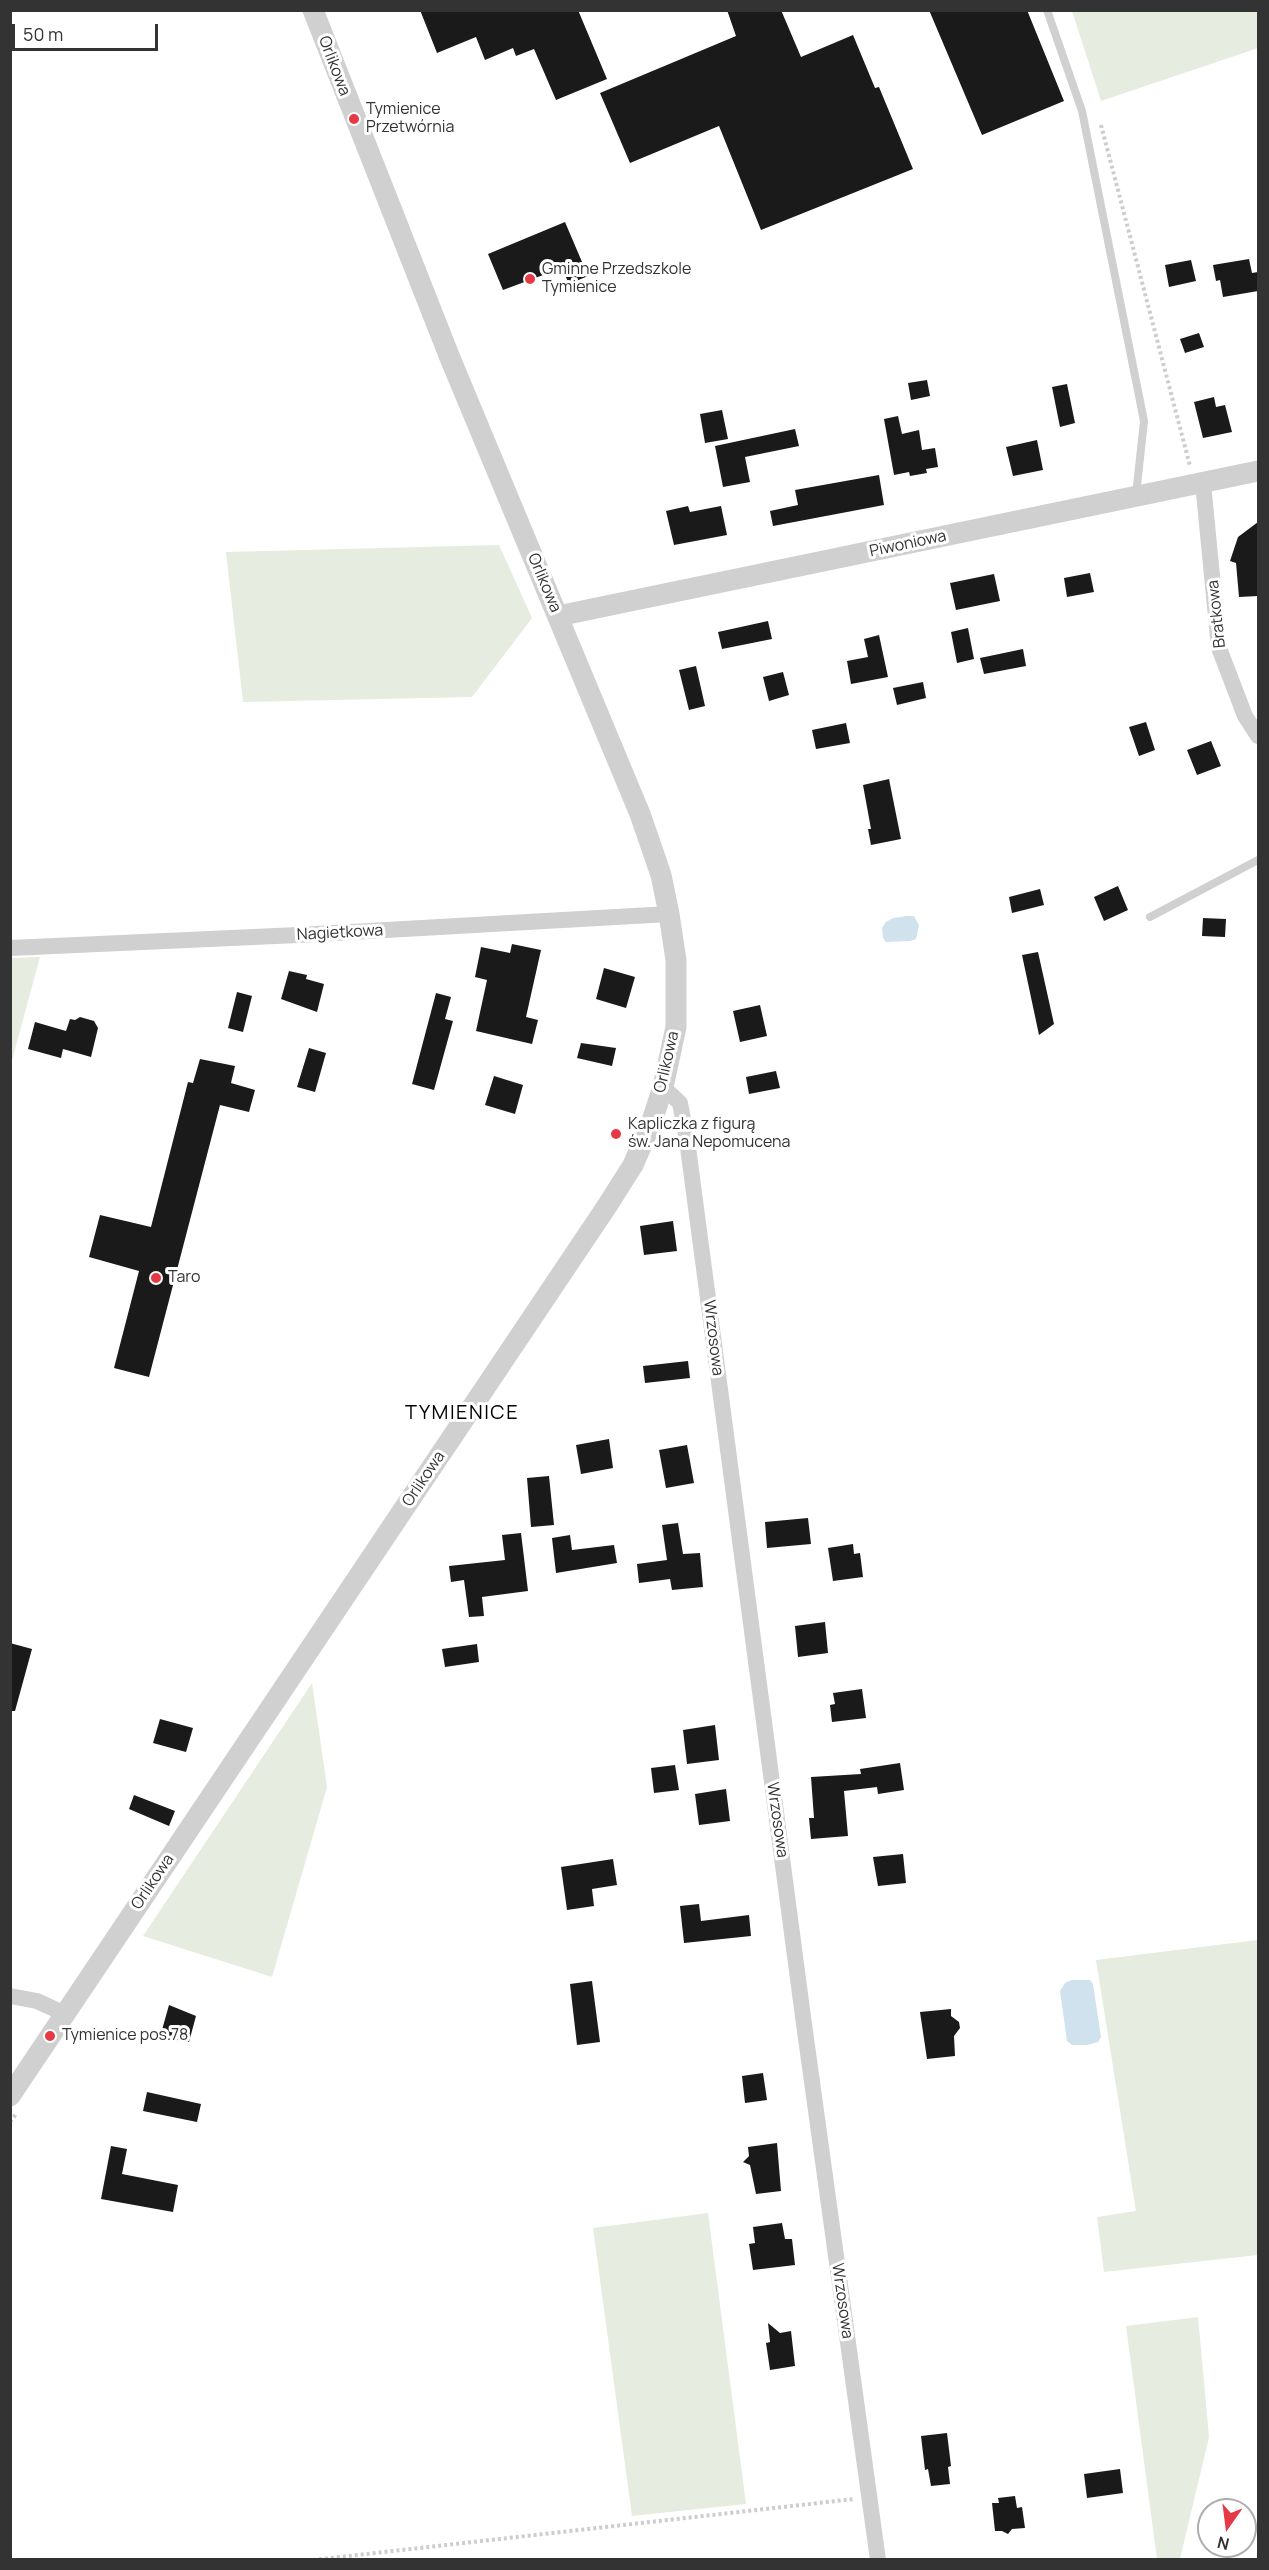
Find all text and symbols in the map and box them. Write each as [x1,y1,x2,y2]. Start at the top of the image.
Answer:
scale bar [15,12,160,50]
text: 50 m [23,22,63,46]
street label: Orlikowa [314,33,354,99]
place label: Tymienice Przetwórnia [366,100,454,138]
marker: Tymienice Przetwórnia [347,112,361,126]
place label: Gminne Przedszkole Tymienice [542,260,691,298]
marker: Gminne Przedszkole Tymienice [523,272,537,286]
street label: Piwoniowa [868,527,948,561]
street label: Orlikowa [523,551,565,615]
street label: Bratkowa [1204,579,1230,649]
street label: Nagietkowa [296,921,384,945]
street label: Orlikowa [651,1029,683,1095]
place label: Kapliczka z figurą św. Jana Nepomucena [628,1115,790,1153]
marker: Kapliczka z figurą św. Jana Nepomucena [609,1127,623,1141]
place label: Taro [168,1268,200,1288]
marker: Taro [149,1271,163,1285]
street label: Wrzosowa [699,1299,727,1377]
district label: TYMIENICE [405,1401,519,1425]
street label: Orlikowa [399,1448,449,1510]
street label: Wrzosowa [762,1781,792,1859]
street label: Orlikowa [128,1851,178,1913]
place label: Tymienice pos.78 [62,2026,188,2046]
marker: Tymienice pos.78 [43,2029,57,2043]
street label: Wrzosowa [827,2262,857,2340]
north arrow [1197,2498,1257,2558]
text: N [1215,2531,1231,2556]

